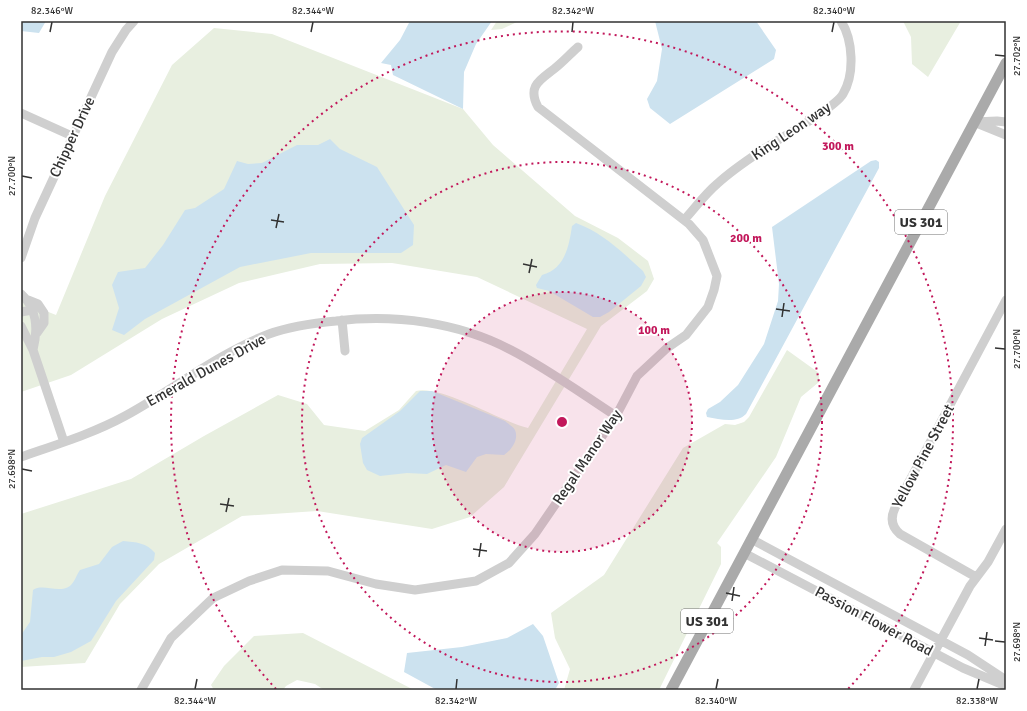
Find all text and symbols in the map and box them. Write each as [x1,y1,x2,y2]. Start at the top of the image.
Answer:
text: 82.346°W [31,5,73,17]
text: 82.344°W [292,5,334,17]
text: 82.342°W [552,5,594,17]
text: 82.340°W [813,5,855,17]
text: 27.702°N [1011,36,1023,76]
street label: Chipper Drive [45,94,99,180]
street label: King Leon way [748,98,834,164]
text: 300 m [822,139,854,154]
text: 27.700°N [6,156,18,196]
road number: US 301 [895,210,947,234]
text: 200 m [730,231,762,246]
text: 100 m [638,323,670,338]
text: 27.700°N [1011,329,1023,369]
street label: Emerald Dunes Drive [143,330,269,410]
street label: Yellow Pine Street [888,401,958,511]
street label: Regal Manor Way [549,406,625,508]
centre of rings [555,415,569,429]
text: 27.698°N [6,449,18,489]
street label: Passion Flower Road [812,582,936,660]
road number: US 301 [681,609,733,633]
text: 27.698°N [1011,622,1023,662]
text: 82.344°W [174,695,216,707]
text: 82.342°W [435,695,477,707]
text: 82.340°W [695,695,737,707]
text: 82.338°W [956,695,998,707]

